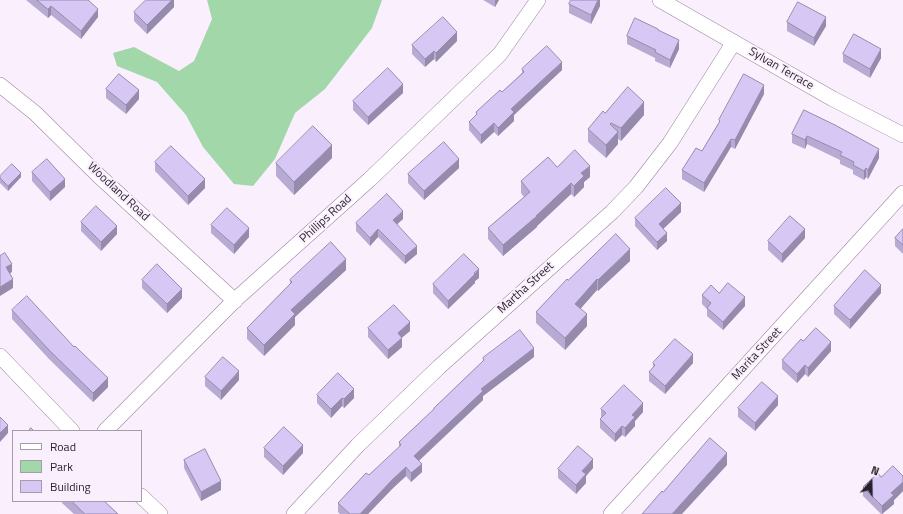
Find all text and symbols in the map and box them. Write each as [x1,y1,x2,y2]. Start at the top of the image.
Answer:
street label: Sylvan Terrace [746,45,816,93]
street label: Woodland Road [84,160,152,224]
street label: Phillips Road [297,192,355,246]
street label: Martha Street [495,259,557,317]
street label: Marita Street [729,325,785,383]
legend [12,430,142,502]
text: Road [50,437,76,456]
text: Park [50,457,73,476]
north arrow [851,462,891,502]
text: N [869,462,881,480]
text: Building [50,477,91,496]

